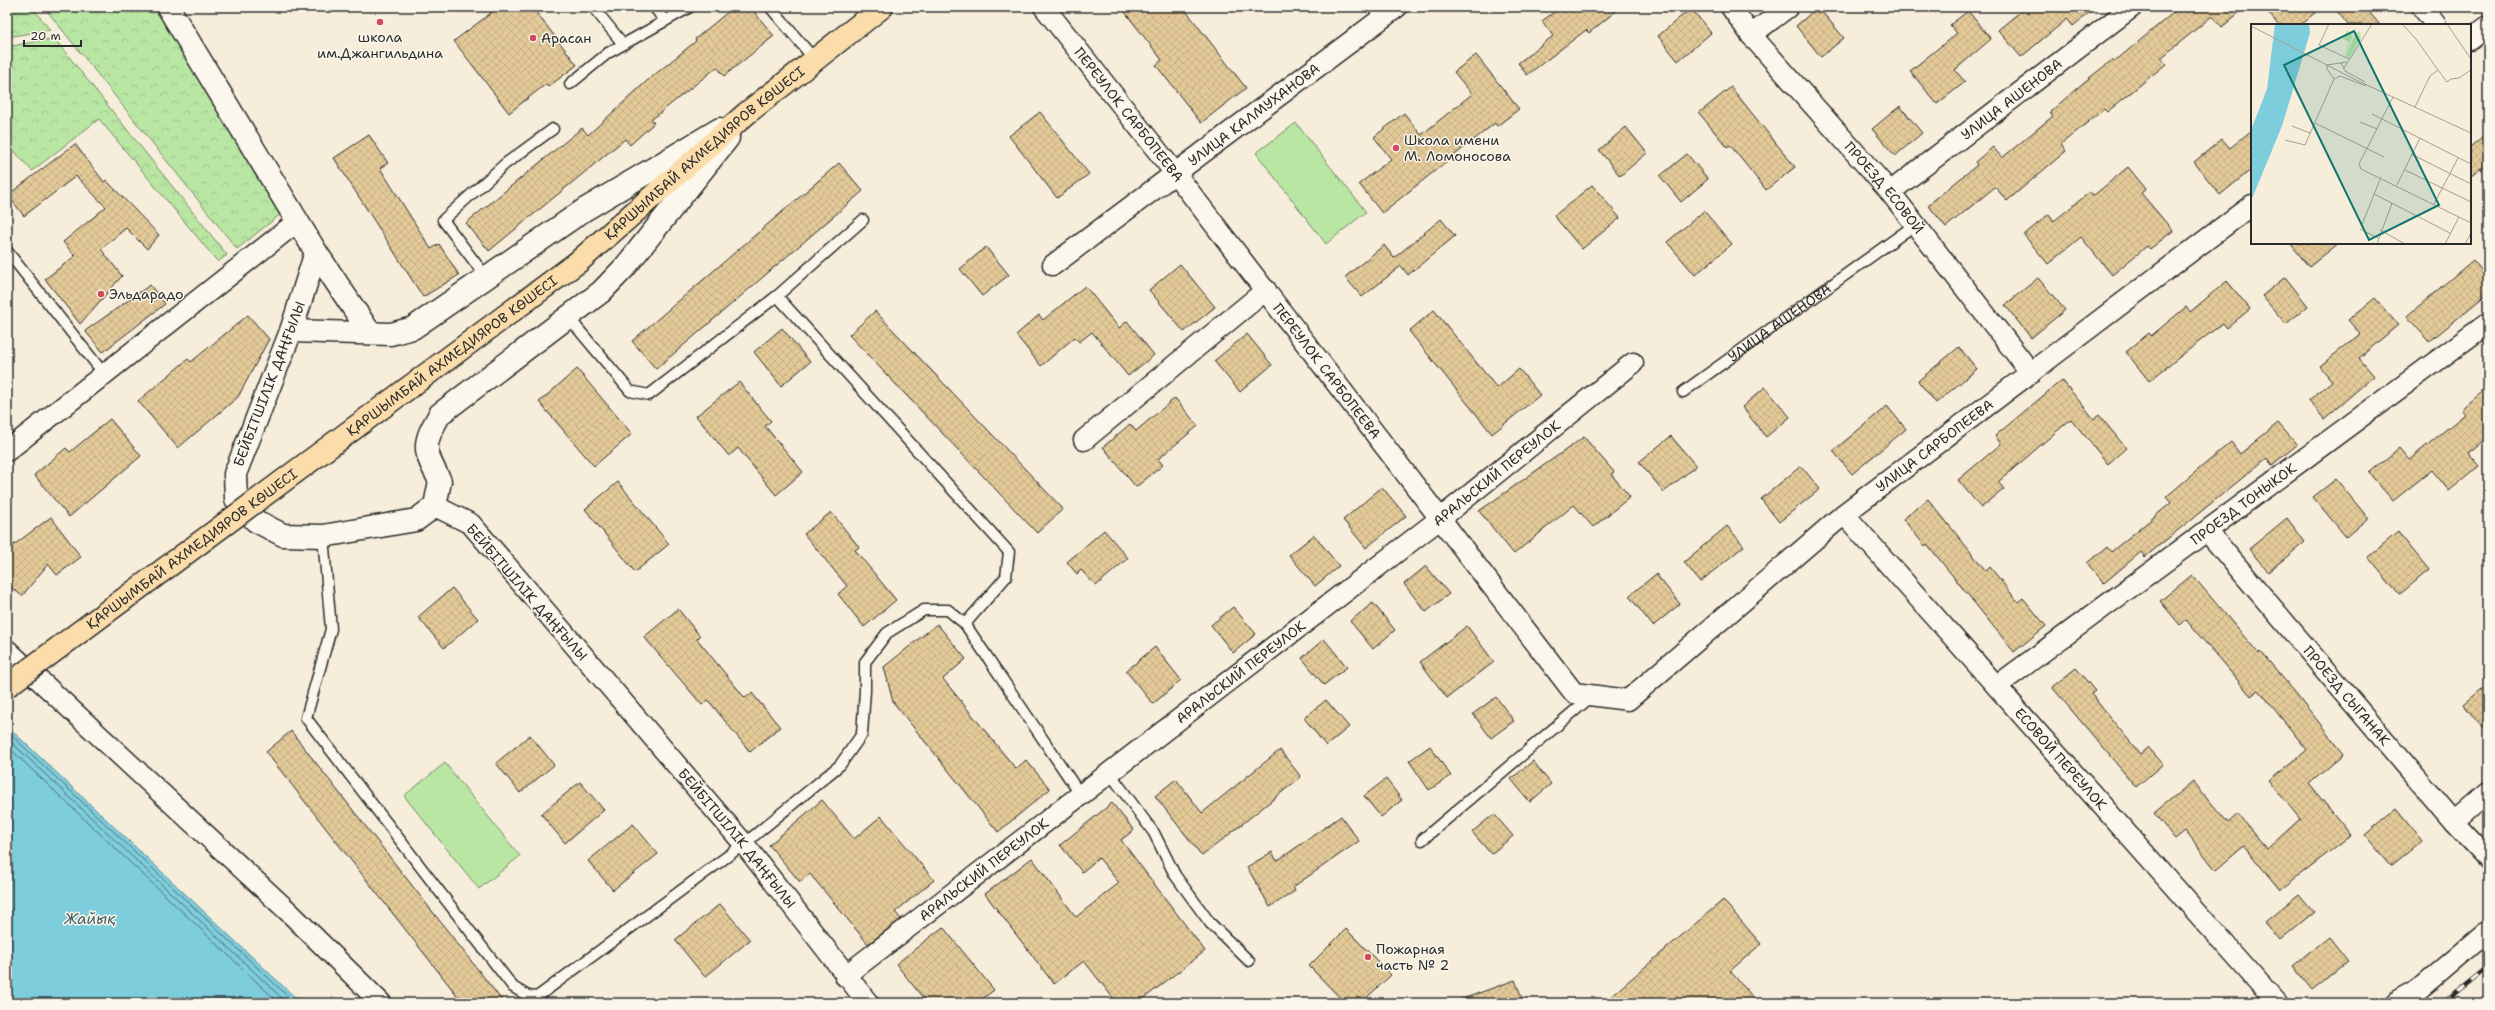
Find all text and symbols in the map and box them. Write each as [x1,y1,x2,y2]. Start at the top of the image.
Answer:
marker: школа им.Джангильдина [375,17,385,27]
scale bar [24,22,81,48]
inset map [2251,24,2471,244]
text: 20 m [30,28,61,44]
place label: школа им.Джангильдина [317,28,443,62]
place label: Арасан [541,29,591,47]
marker: Арасан [528,33,538,43]
street label: ПЕРЕУЛОК САРБОПЕЕВА [1070,44,1187,185]
street label: УЛИЦА АШЕНОВА [1957,55,2066,144]
street label: УЛИЦА КАЛМУХАНОВА [1184,59,1323,170]
street label: ҚАРШЫМБАЙ АХМЕДИЯРОВ КӨШЕСІ [600,62,809,244]
place label: Школа имени М. Ломоносова [1404,131,1511,165]
street label: ПРОЕЗД ЕСОВОЙ [1841,138,1928,237]
marker: Школа имени М. Ломоносова [1391,143,1401,153]
street label: ҚАРШЫМБАЙ АХМЕДИЯРОВ КӨШЕСІ [343,271,561,440]
street label: УЛИЦА АШЕНОВА [1724,279,1835,366]
place label: Эльдарадо [109,285,183,303]
marker: Эльдарадо [96,289,106,299]
street label: БЕЙБІТШІЛІК ДАҢҒЫЛЫ [229,299,309,469]
street label: ПЕРЕУЛОК САРБОПЕЕВА [1269,299,1385,442]
street label: УЛИЦА САРБОПЕЕВА [1872,395,1997,496]
street label: АРАЛЬСКИЙ ПЕРЕУЛОК [1429,416,1564,530]
street label: ПРОЕЗД ТОНЫКОК [2187,459,2300,549]
street label: ҚАРШЫМБАЙ АХМЕДИЯРОВ КӨШЕСІ [83,464,301,633]
street label: БЕЙБІТШІЛІК ДАҢҒЫЛЫ [463,520,591,664]
street label: АРАЛЬСКИЙ ПЕРЕУЛОК [1172,616,1309,727]
street label: ПРОЕЗД СЫГАНАК [2299,642,2394,749]
street label: ЕСОВОЙ ПЕРЕУЛОК [2011,704,2111,814]
street label: БЕЙБІТШІЛІК ДАҢҒЫЛЫ [674,764,800,912]
street label: АРАЛЬСКИЙ ПЕРЕУЛОК [915,814,1052,925]
water label: Жайық [63,909,116,929]
place label: Пожарная часть № 2 [1376,940,1449,974]
marker: Пожарная часть № 2 [1363,952,1373,962]

